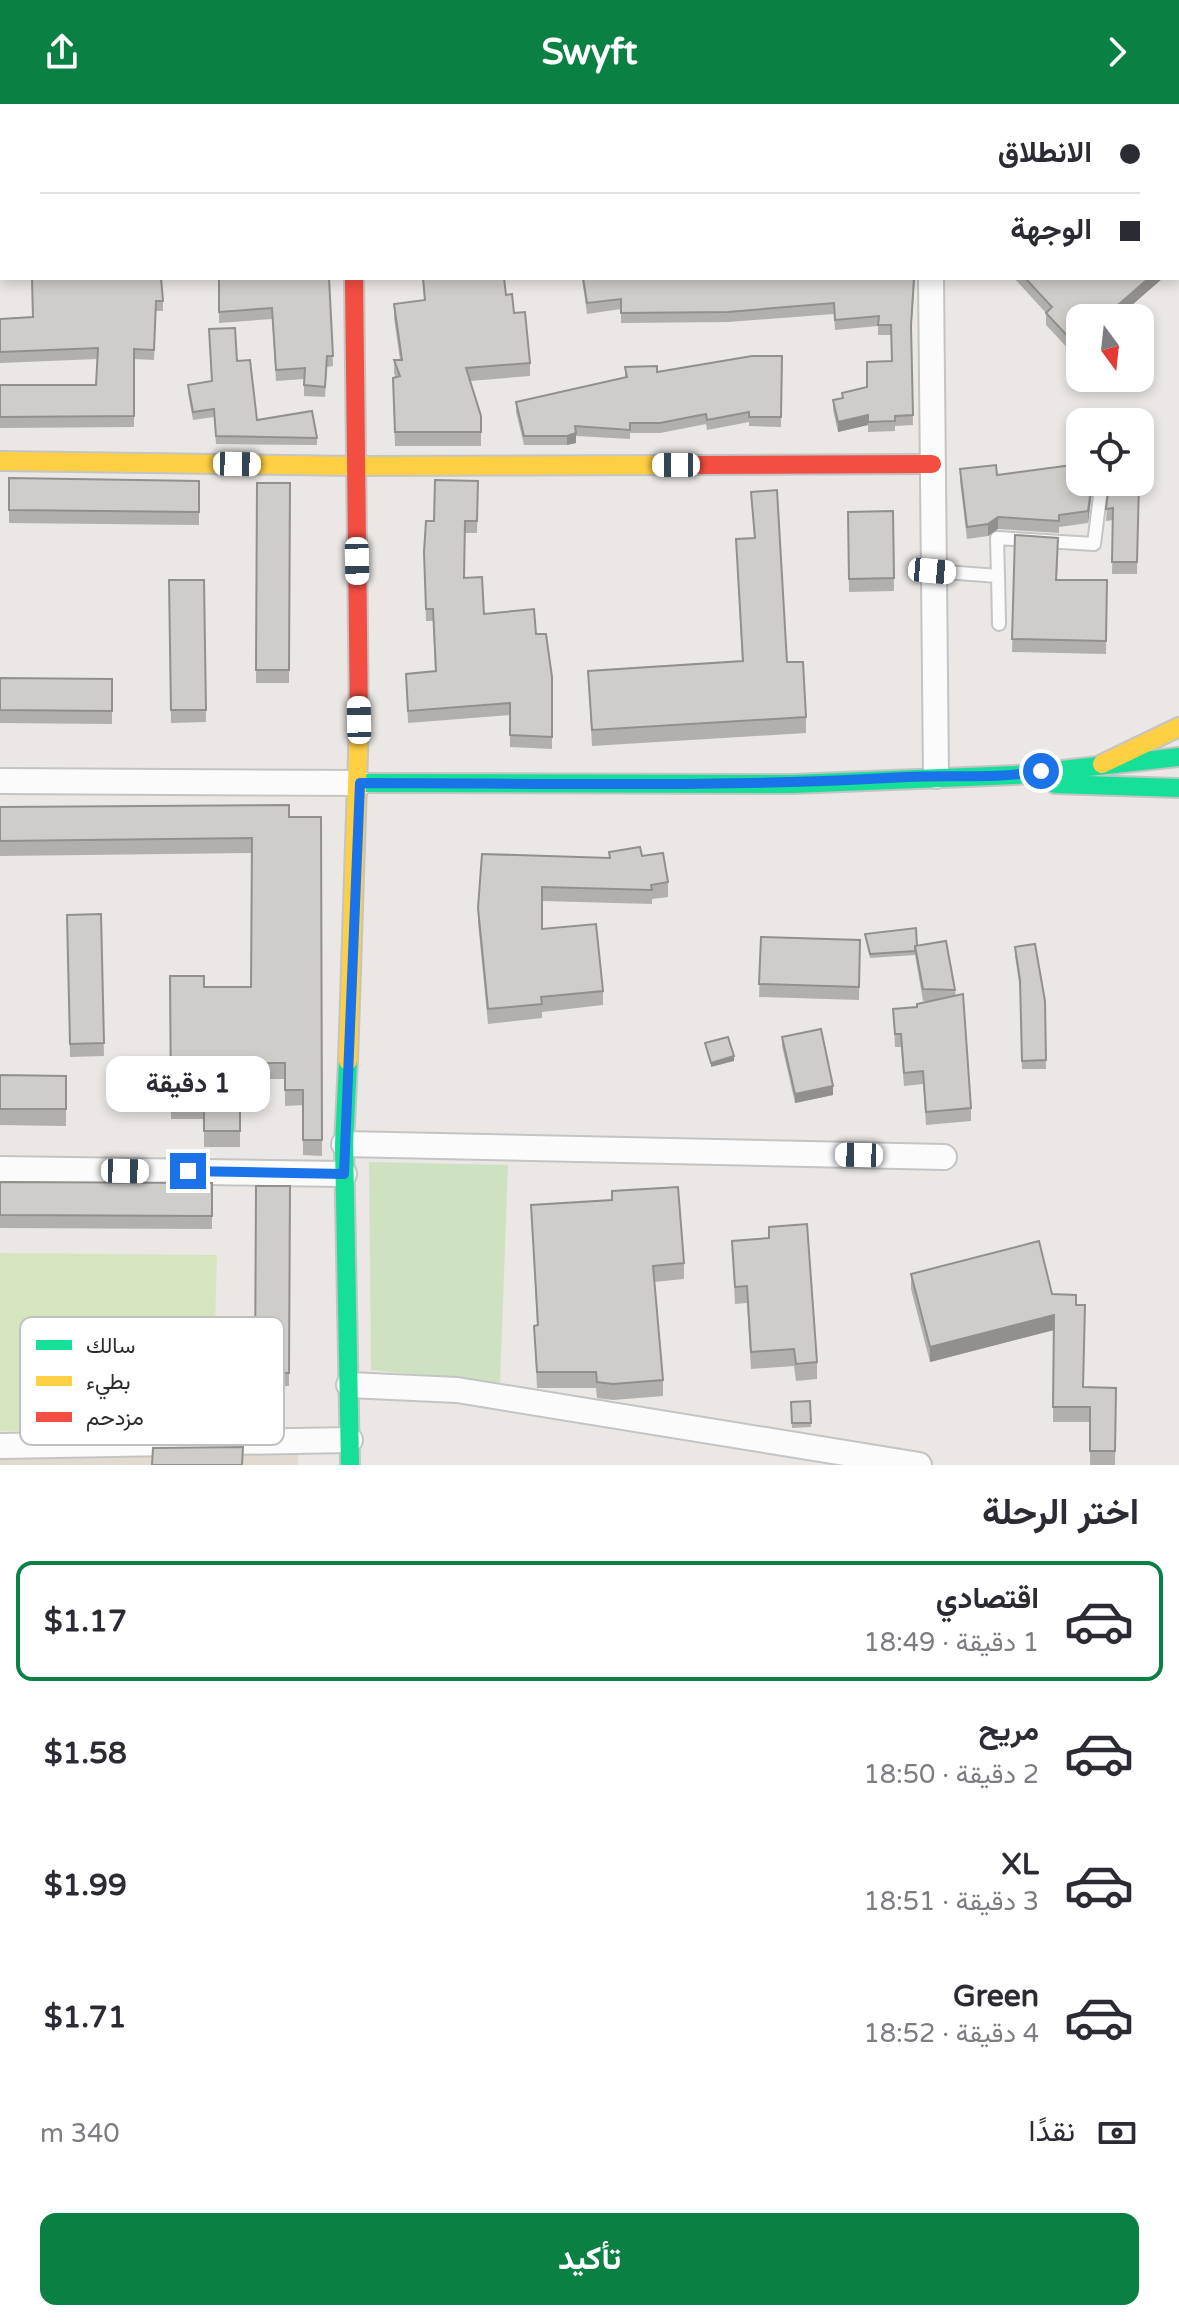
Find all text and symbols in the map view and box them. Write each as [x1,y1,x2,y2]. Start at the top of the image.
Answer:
icon: share [40,30,84,74]
icon: forward [1095,30,1139,74]
text: Swyft [542,31,638,74]
text: الانطلاق [998,134,1092,171]
text: الوجهة [1010,211,1092,248]
north arrow [1066,304,1154,392]
map controls [1066,304,1154,496]
button: locate [1066,408,1154,496]
car [213,452,261,476]
car [652,453,700,477]
car [345,537,369,585]
car [907,557,957,585]
car [347,696,371,744]
route start [1023,753,1059,789]
callout: 1 دقيقة [106,1055,270,1111]
text: 1 دقيقة [146,1068,230,1099]
car [835,1143,883,1167]
route end [170,1153,206,1189]
car [101,1159,149,1183]
legend [20,1317,284,1445]
text: سالك [86,1333,135,1359]
text: بطيء [86,1369,131,1400]
text: مزدحم [86,1405,144,1432]
text: اختر الرحلة [982,1491,1139,1534]
text: اقتصادي [936,1580,1039,1617]
icon: car [1063,1585,1135,1657]
text: $1.17 [44,1603,127,1640]
text: 1 دقيقة · 18:49 [863,1627,1039,1658]
text: مريح [979,1712,1039,1749]
icon: car [1063,1717,1135,1789]
text: $1.58 [44,1735,127,1772]
text: 2 دقيقة · 18:50 [863,1759,1039,1790]
text: XL [1002,1846,1039,1883]
icon: car [1063,1849,1135,1921]
text: $1.99 [44,1867,127,1904]
text: 3 دقيقة · 18:51 [863,1886,1039,1917]
text: Green [953,1978,1039,2015]
icon: car [1063,1981,1135,2053]
text: $1.71 [44,1999,127,2036]
text: 4 دقيقة · 18:52 [863,2018,1039,2049]
icon: cash [1095,2111,1139,2155]
text: نقدًا [1029,2113,1075,2150]
text: 340 m [40,2118,120,2149]
button: تأكيد [40,2213,1139,2305]

